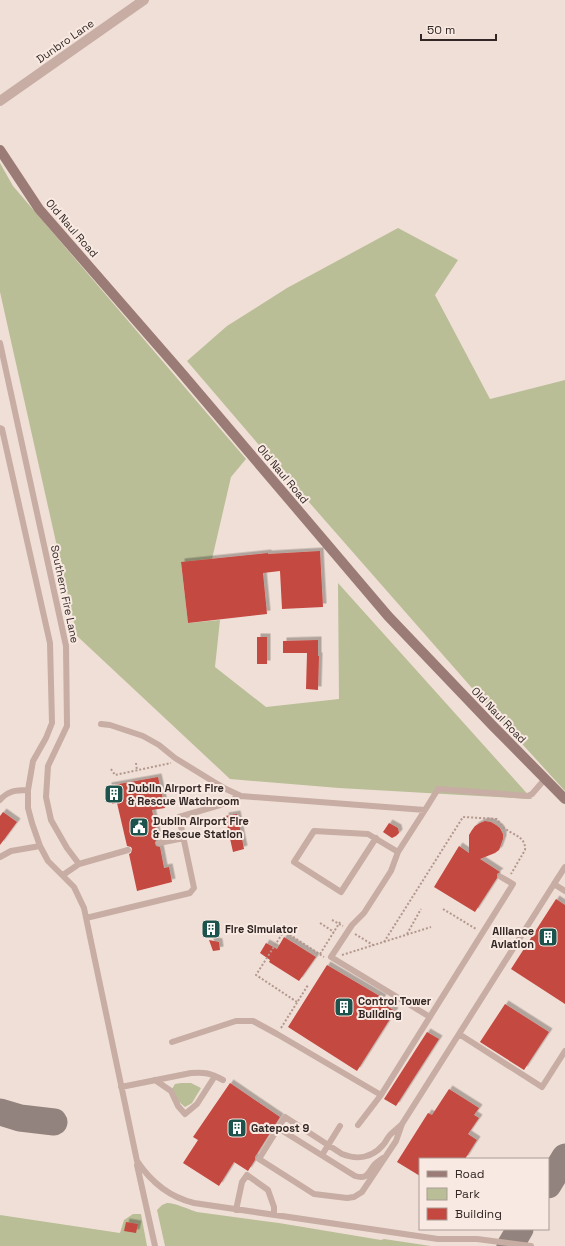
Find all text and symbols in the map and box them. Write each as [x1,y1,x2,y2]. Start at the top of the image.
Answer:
street label: Dunbro Lane [34,16,96,66]
scale bar [421,16,496,42]
text: 50 m [427,22,455,38]
street label: Old Naul Road [43,196,101,260]
street label: Old Naul Road [254,442,312,506]
street label: Southern Fire Lane [48,544,82,644]
street label: Old Naul Road [469,684,529,746]
place label: Dublin Airport Fire & Rescue Watchroom [128,781,239,808]
building icon: Dublin Airport Fire & Rescue Watchroom [103,783,125,805]
place label: Dublin Airport Fire & Rescue Station [153,814,249,841]
public building icon: Dublin Airport Fire & Rescue Station [128,816,150,838]
building icon: Fire Simulator [200,918,222,940]
place label: Fire Simulator [225,922,298,936]
place label: Alliance Aviation [491,924,534,951]
building icon: Alliance Aviation [537,926,559,948]
place label: Control Tower Building [358,994,432,1021]
building icon: Control Tower Building [333,996,355,1018]
building icon: Gatepost 9 [226,1117,248,1139]
place label: Gatepost 9 [251,1121,310,1135]
legend [419,1158,549,1230]
text: Road [455,1166,484,1182]
text: Park [455,1186,480,1202]
text: Building [455,1206,502,1222]

